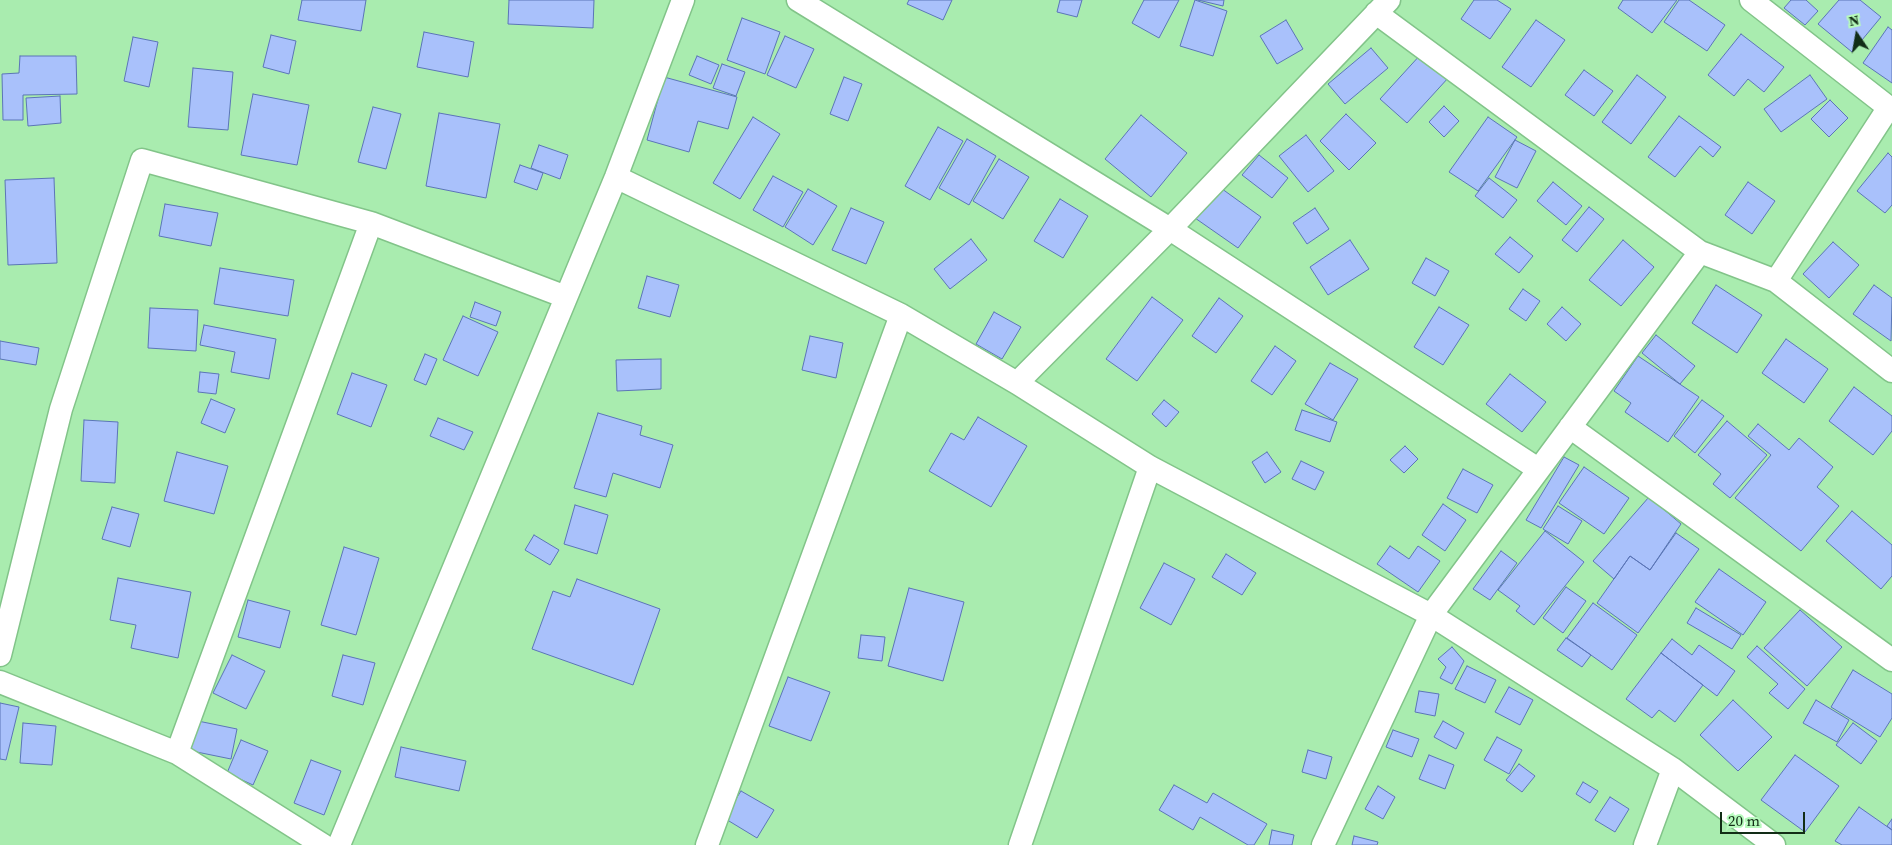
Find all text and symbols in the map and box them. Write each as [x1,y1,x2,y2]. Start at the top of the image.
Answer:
text: N [1847,9,1861,31]
north arrow [1832,10,1882,60]
scale bar [1722,802,1807,834]
text: 20 m [1728,810,1760,831]

